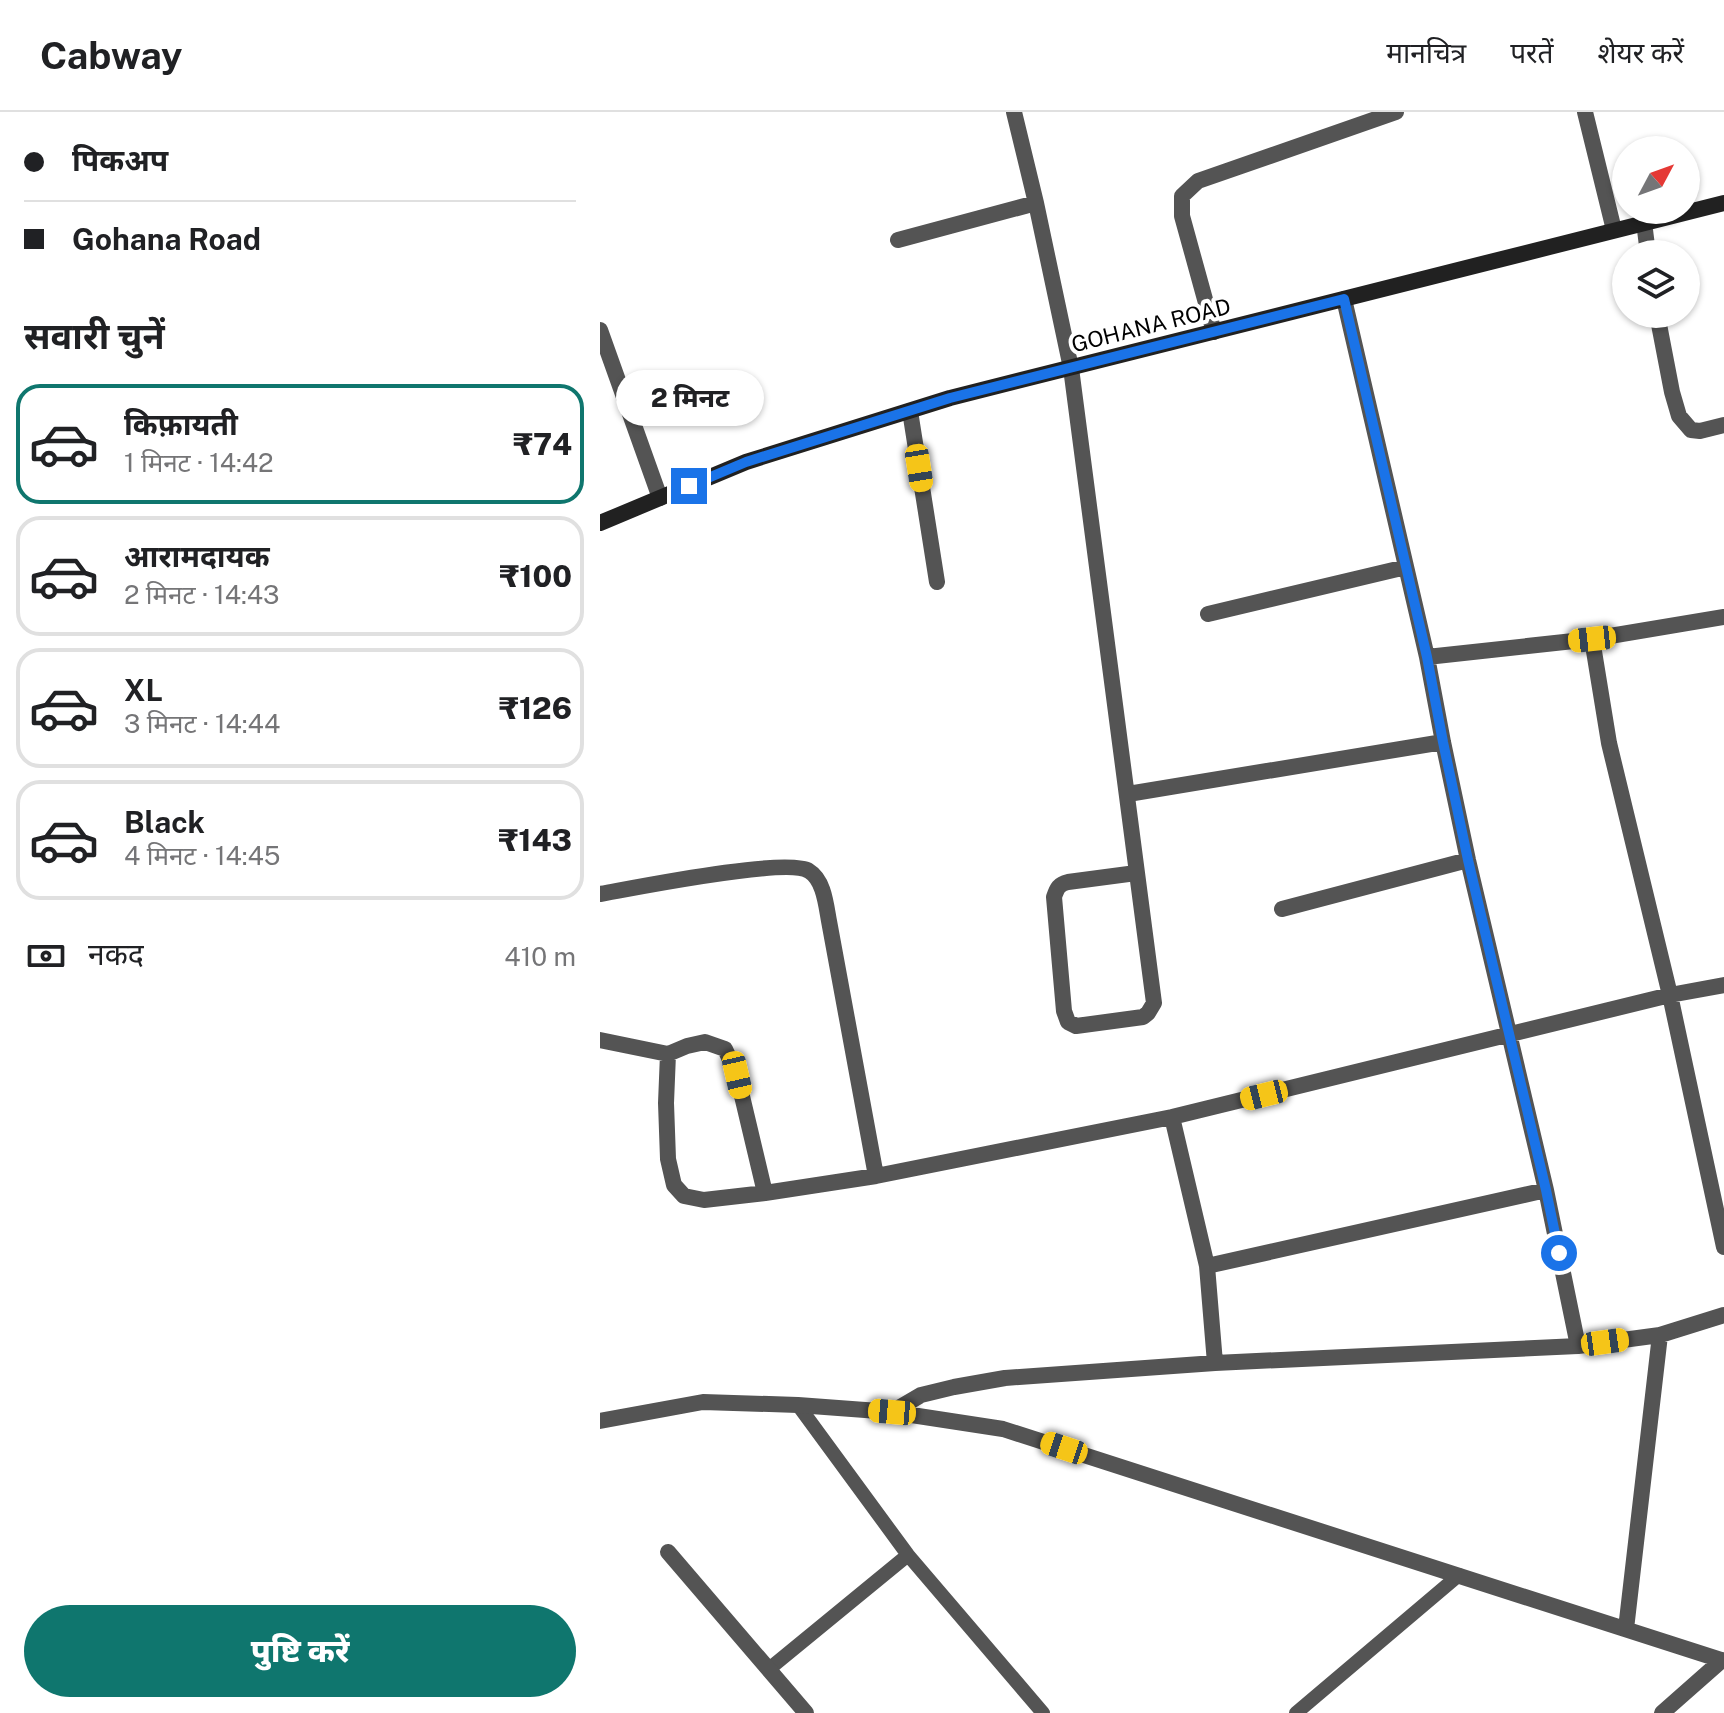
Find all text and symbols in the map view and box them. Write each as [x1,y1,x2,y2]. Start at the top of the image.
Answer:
text: Cabway [40,33,182,78]
text: मानचित्र [1386,36,1466,69]
text: परतें [1510,36,1554,69]
text: शेयर करें [1598,36,1684,69]
north arrow [1612,136,1700,224]
map controls [1612,136,1700,328]
text: पिकअप [72,142,168,178]
text: Gohana Road [72,221,261,257]
button: layers [1612,240,1700,328]
street label: GOHANA ROAD [1069,293,1233,357]
text: सवारी चुनें [24,315,165,357]
callout: 2 मिनट [615,370,763,426]
text: 2 मिनट [651,382,729,413]
text: किफ़ायती [124,406,238,442]
icon: car [28,408,100,480]
text: ₹74 [513,426,572,462]
car [903,442,935,494]
text: 1 मिनट · 14:42 [124,447,274,478]
route end [671,468,707,504]
text: आरामदायक [124,538,270,574]
icon: car [28,540,100,612]
text: ₹100 [499,558,572,594]
text: 2 मिनट · 14:43 [124,579,279,610]
car [1567,625,1617,653]
icon: car [28,672,100,744]
text: XL [124,672,163,708]
text: ₹126 [499,690,572,726]
text: 3 मिनट · 14:44 [124,708,280,739]
icon: car [28,804,100,876]
text: Black [124,804,205,840]
text: ₹143 [498,822,572,858]
text: 4 मिनट · 14:45 [124,840,280,871]
icon: cash [24,934,68,978]
text: नकद [88,936,144,972]
text: 410 m [504,941,576,972]
car [720,1049,754,1101]
car [1238,1078,1290,1112]
route start [1541,1235,1577,1271]
car [1580,1327,1630,1357]
car [867,1398,917,1426]
car [1037,1429,1091,1467]
button: पुष्टि करें [24,1605,576,1697]

